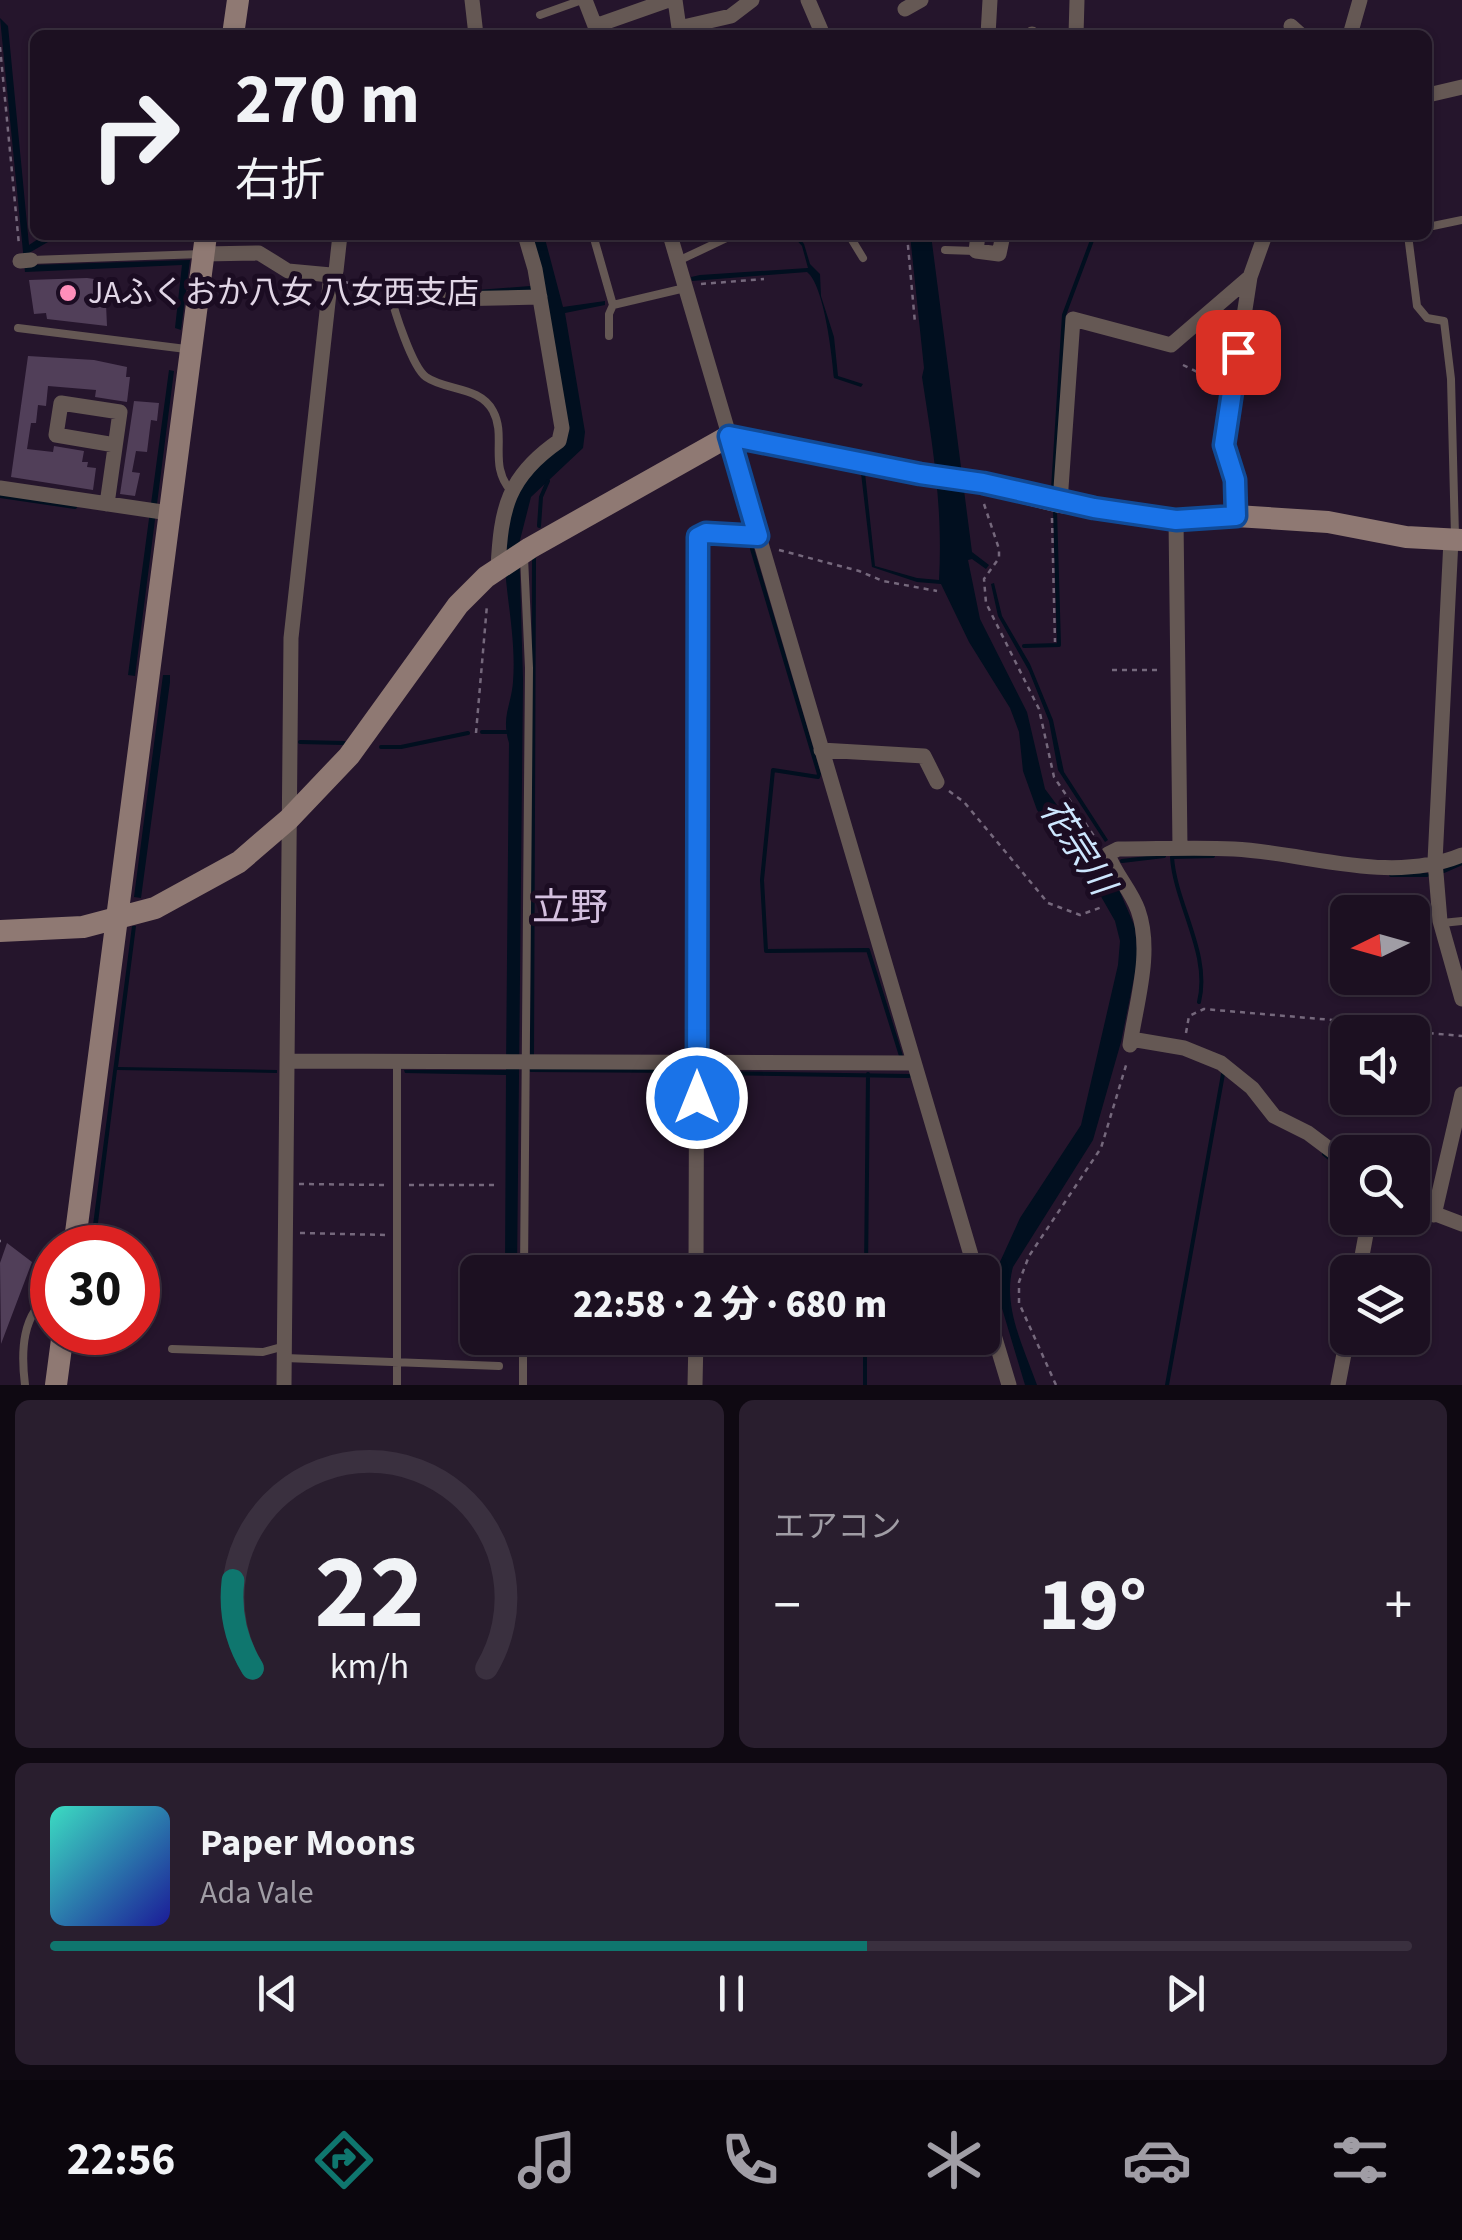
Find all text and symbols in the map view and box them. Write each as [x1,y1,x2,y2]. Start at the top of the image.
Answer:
text: 270 m [235,50,420,150]
icon: right [70,70,200,200]
text: 右折 [235,149,325,213]
place label: JAふくおか八女 八女西支店 [88,270,479,316]
marker: JAふくおか八女 八女西支店 [57,282,79,304]
pin [1196,310,1281,395]
icon: arrive [1211,325,1266,380]
water label: 花宗川 [1027,789,1129,908]
district label: 立野 [532,881,608,935]
north arrow [1330,895,1430,995]
map controls [1330,895,1430,1355]
button: sound [1330,1015,1430,1115]
position arrow [645,1046,749,1150]
button: search [1330,1135,1430,1235]
speed limit sign: 30 [30,1225,160,1355]
button: layers [1330,1255,1430,1355]
text: 22:58 · 2 分 · 680 m [573,1278,887,1332]
text: エアコン [774,1504,902,1550]
text: 22 [314,1520,424,1668]
text: 19° [1039,1552,1147,1659]
text: − [774,1567,801,1645]
text: + [1385,1567,1412,1645]
text: km/h [330,1641,409,1692]
text: Paper Moons [200,1816,415,1870]
text: Ada Vale [200,1870,314,1916]
icon: previous [250,1966,305,2021]
icon: pause [704,1966,759,2021]
icon: next [1158,1966,1213,2021]
icon: directions [309,2125,379,2195]
icon: music [512,2125,582,2195]
icon: phone [715,2125,785,2195]
icon: climate [919,2125,989,2195]
icon: car [1122,2125,1192,2195]
icon: filters [1325,2125,1395,2195]
text: 22:56 [67,2128,175,2192]

